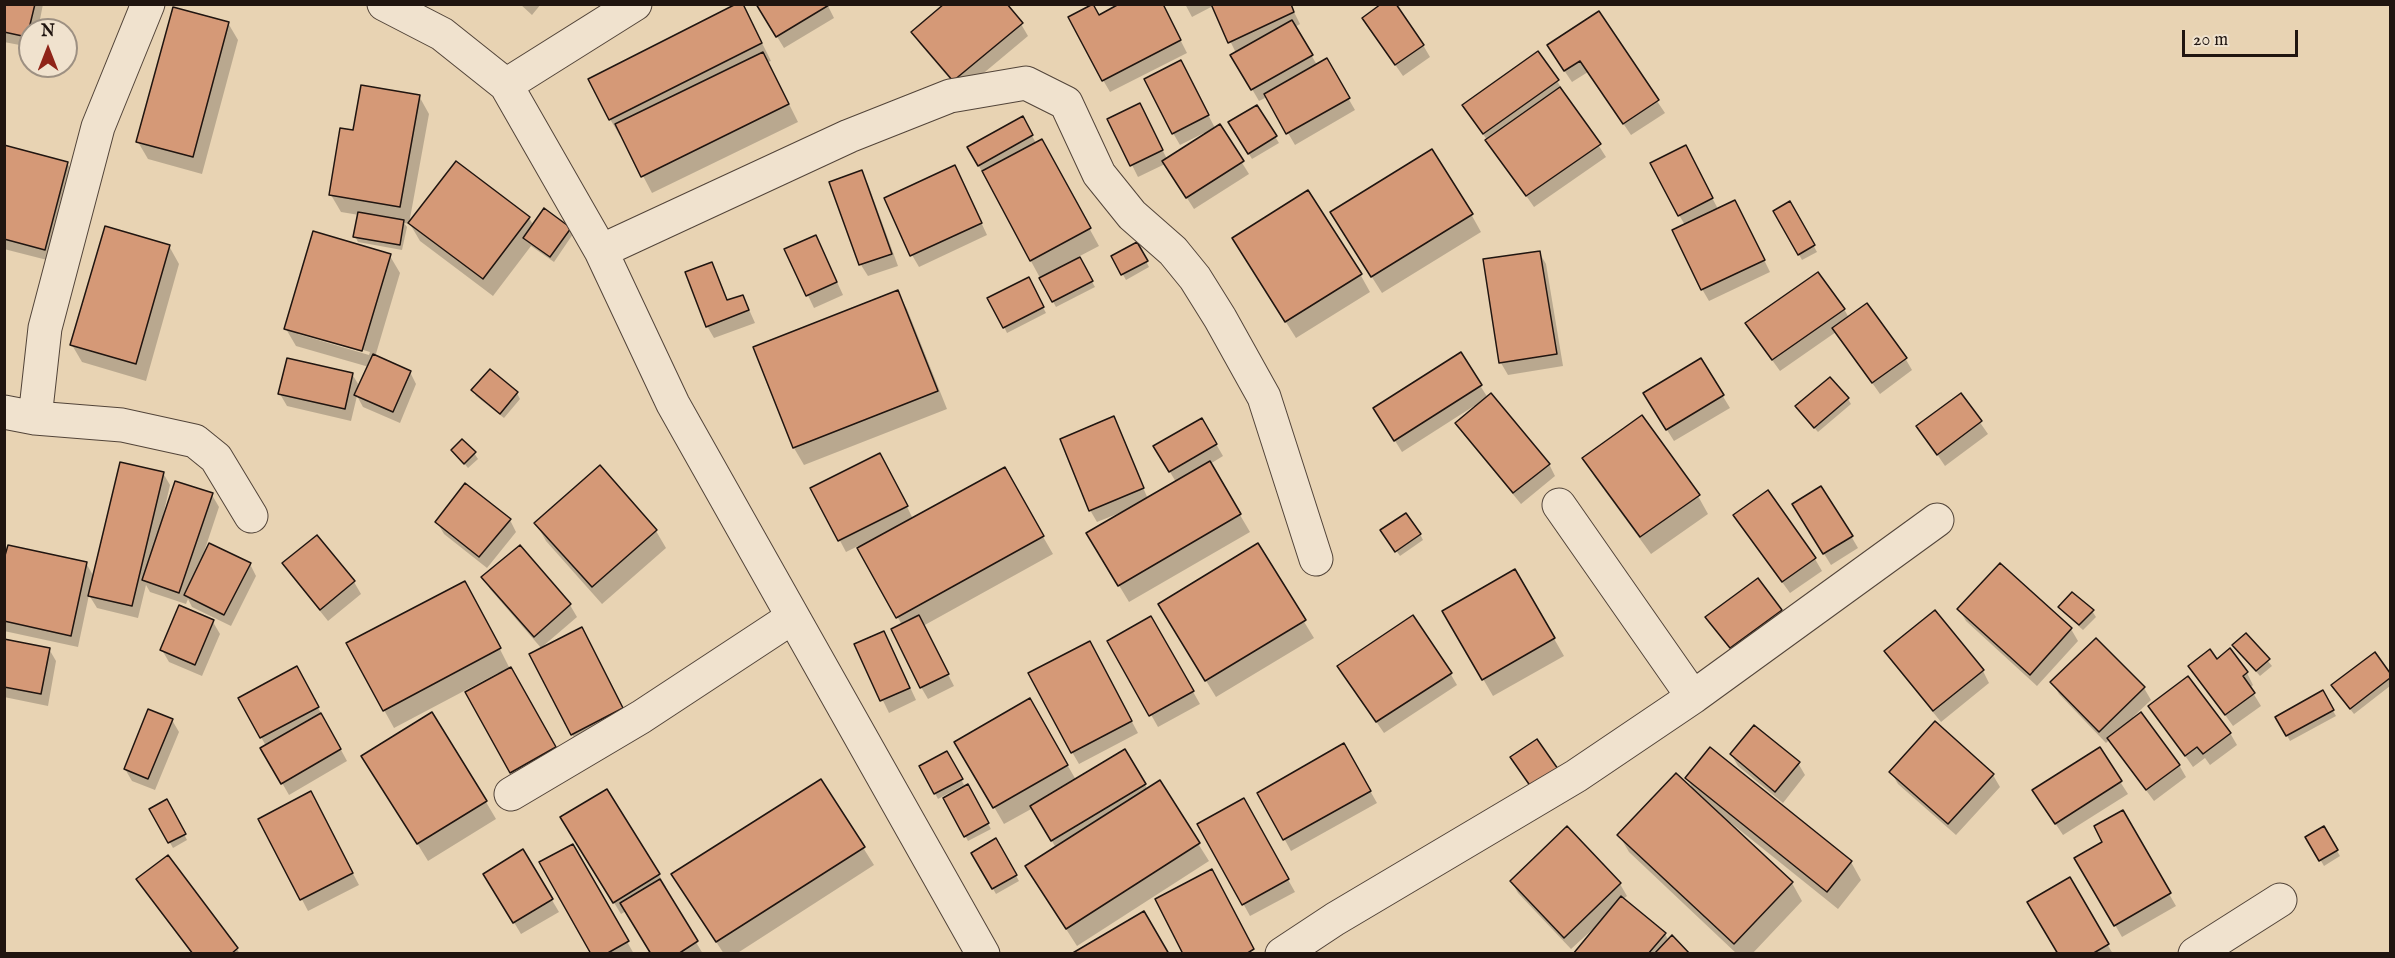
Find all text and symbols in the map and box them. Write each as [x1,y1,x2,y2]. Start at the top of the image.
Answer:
north arrow [18,18,78,78]
scale bar [2185,18,2300,56]
text: N [41,22,55,42]
text: 20 m [2193,29,2228,52]

